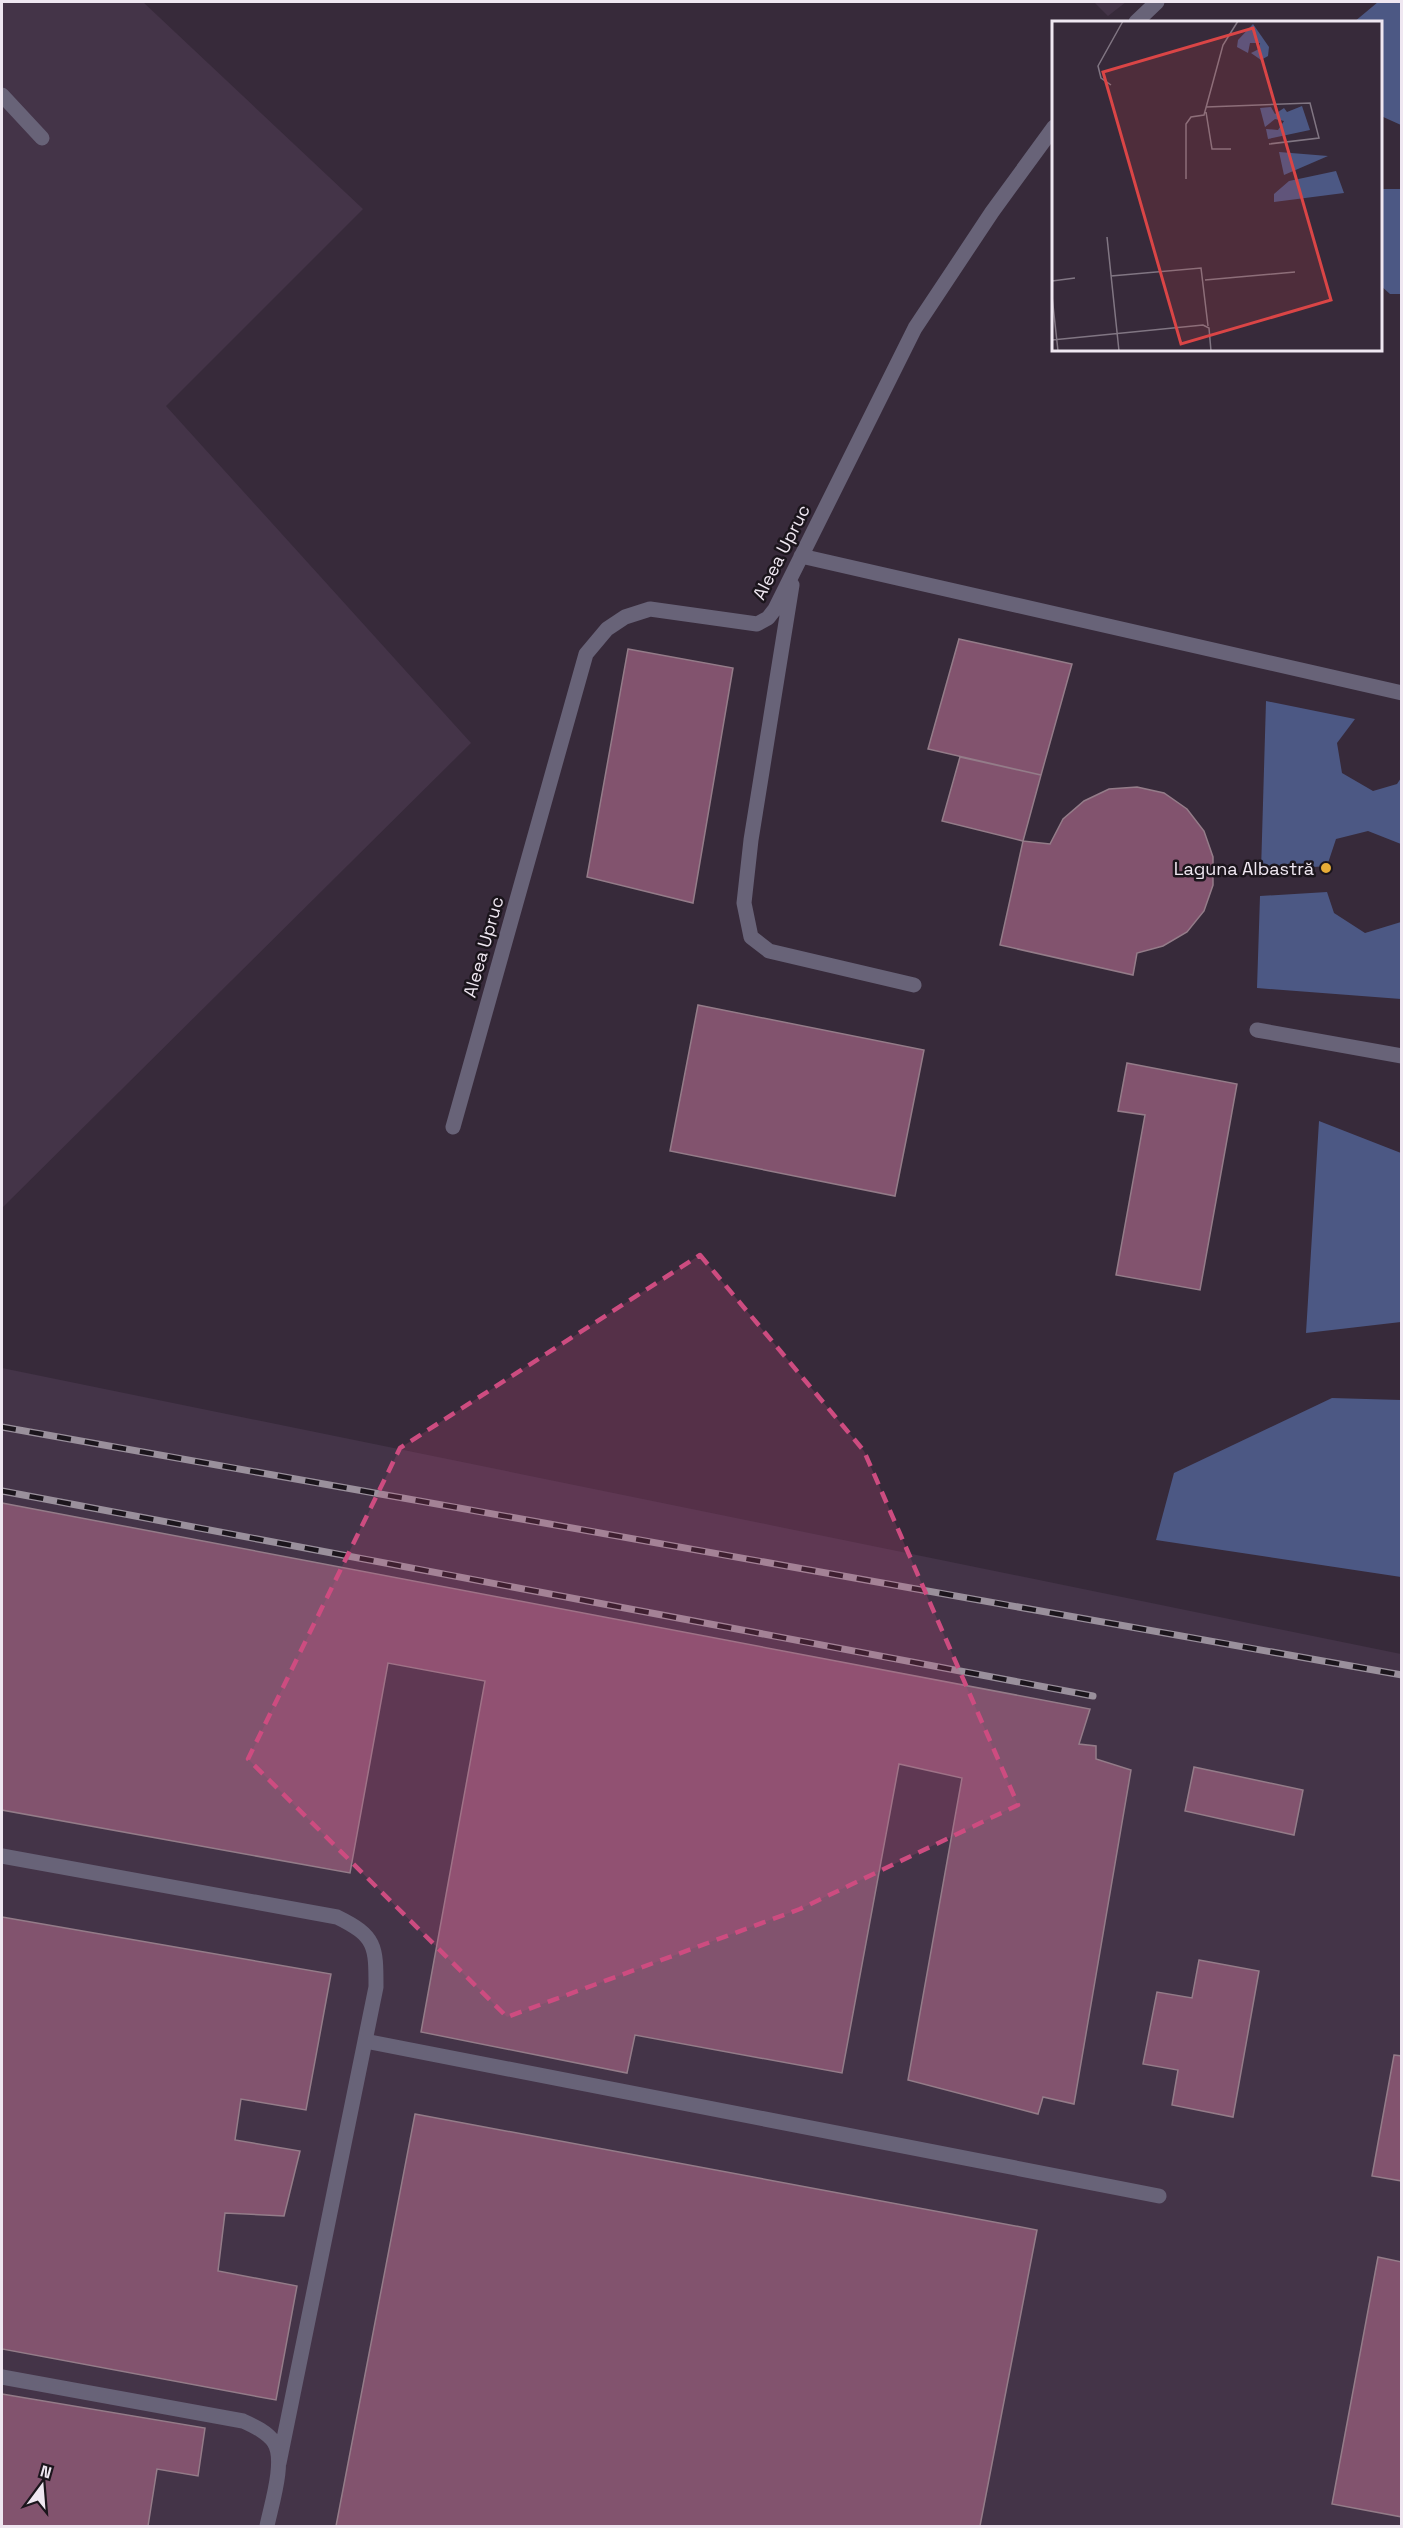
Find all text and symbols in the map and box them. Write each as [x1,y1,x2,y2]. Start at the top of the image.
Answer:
inset map [1052,21,1382,351]
street label: Aleea Upruc [747,500,815,604]
place label: Laguna Albastră [1174,857,1314,880]
marker: Laguna Albastră [1319,861,1333,875]
street label: Aleea Upruc [458,894,508,1000]
north arrow [12,2456,72,2516]
text: N [38,2460,54,2484]

